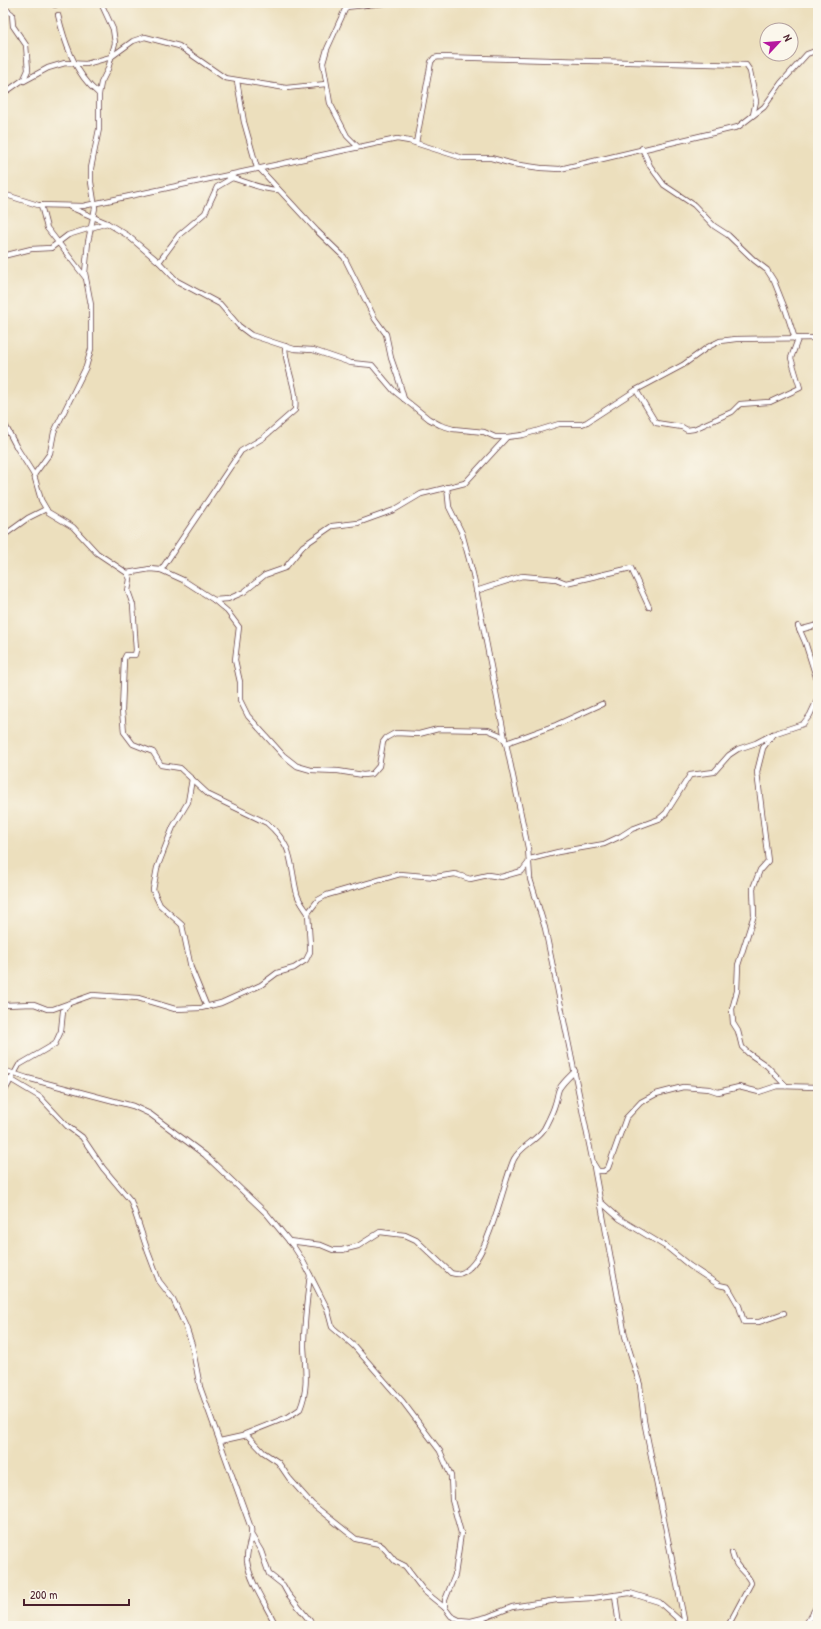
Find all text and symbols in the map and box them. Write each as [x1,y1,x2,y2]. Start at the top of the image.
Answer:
north arrow [759,22,799,62]
text: N [780,32,796,43]
scale bar [24,1581,129,1607]
text: 200 m [30,1586,57,1603]

